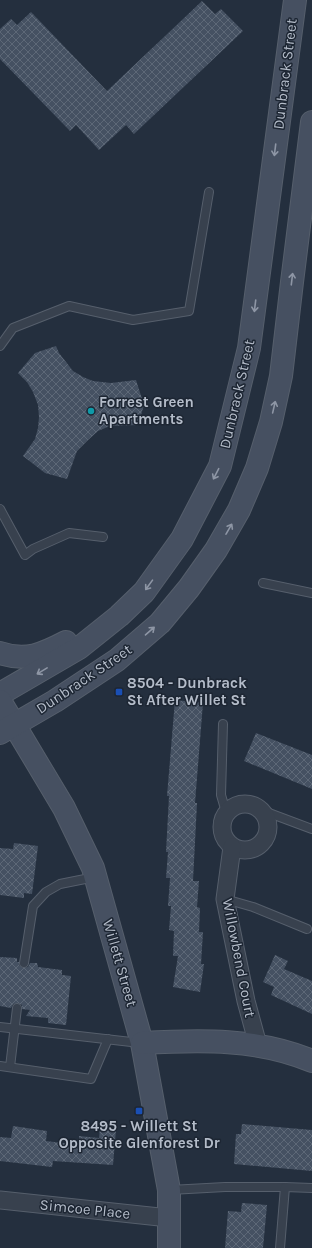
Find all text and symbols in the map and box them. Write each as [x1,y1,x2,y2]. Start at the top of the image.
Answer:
street label: Dunbrack Street [269,17,301,130]
one-way arrow [271,143,279,156]
one-way arrow [288,273,296,286]
one-way arrow [251,299,258,312]
street label: Dunbrack Street [216,337,258,450]
place label: Forrest Green Apartments [99,393,194,428]
one-way arrow [271,401,279,414]
marker: Forrest Green Apartments [86,406,96,416]
one-way arrow [212,467,219,479]
one-way arrow [225,523,233,535]
one-way arrow [145,579,153,590]
one-way arrow [145,627,156,636]
street label: Dunbrack Street [33,640,136,718]
one-way arrow [36,667,48,675]
place label: 8504 - Dunbrack St After Willet St [127,674,247,709]
marker: 8504 - Dunbrack St After Willet St [114,687,124,697]
street label: Willowbend Court [219,897,259,1019]
street label: Willett Street [99,917,141,1009]
marker: 8495 - Willett St Opposite Glenforest Dr [134,1106,144,1116]
place label: 8495 - Willett St Opposite Glenforest Dr [58,1117,220,1152]
street label: Simcoe Place [39,1195,131,1223]

